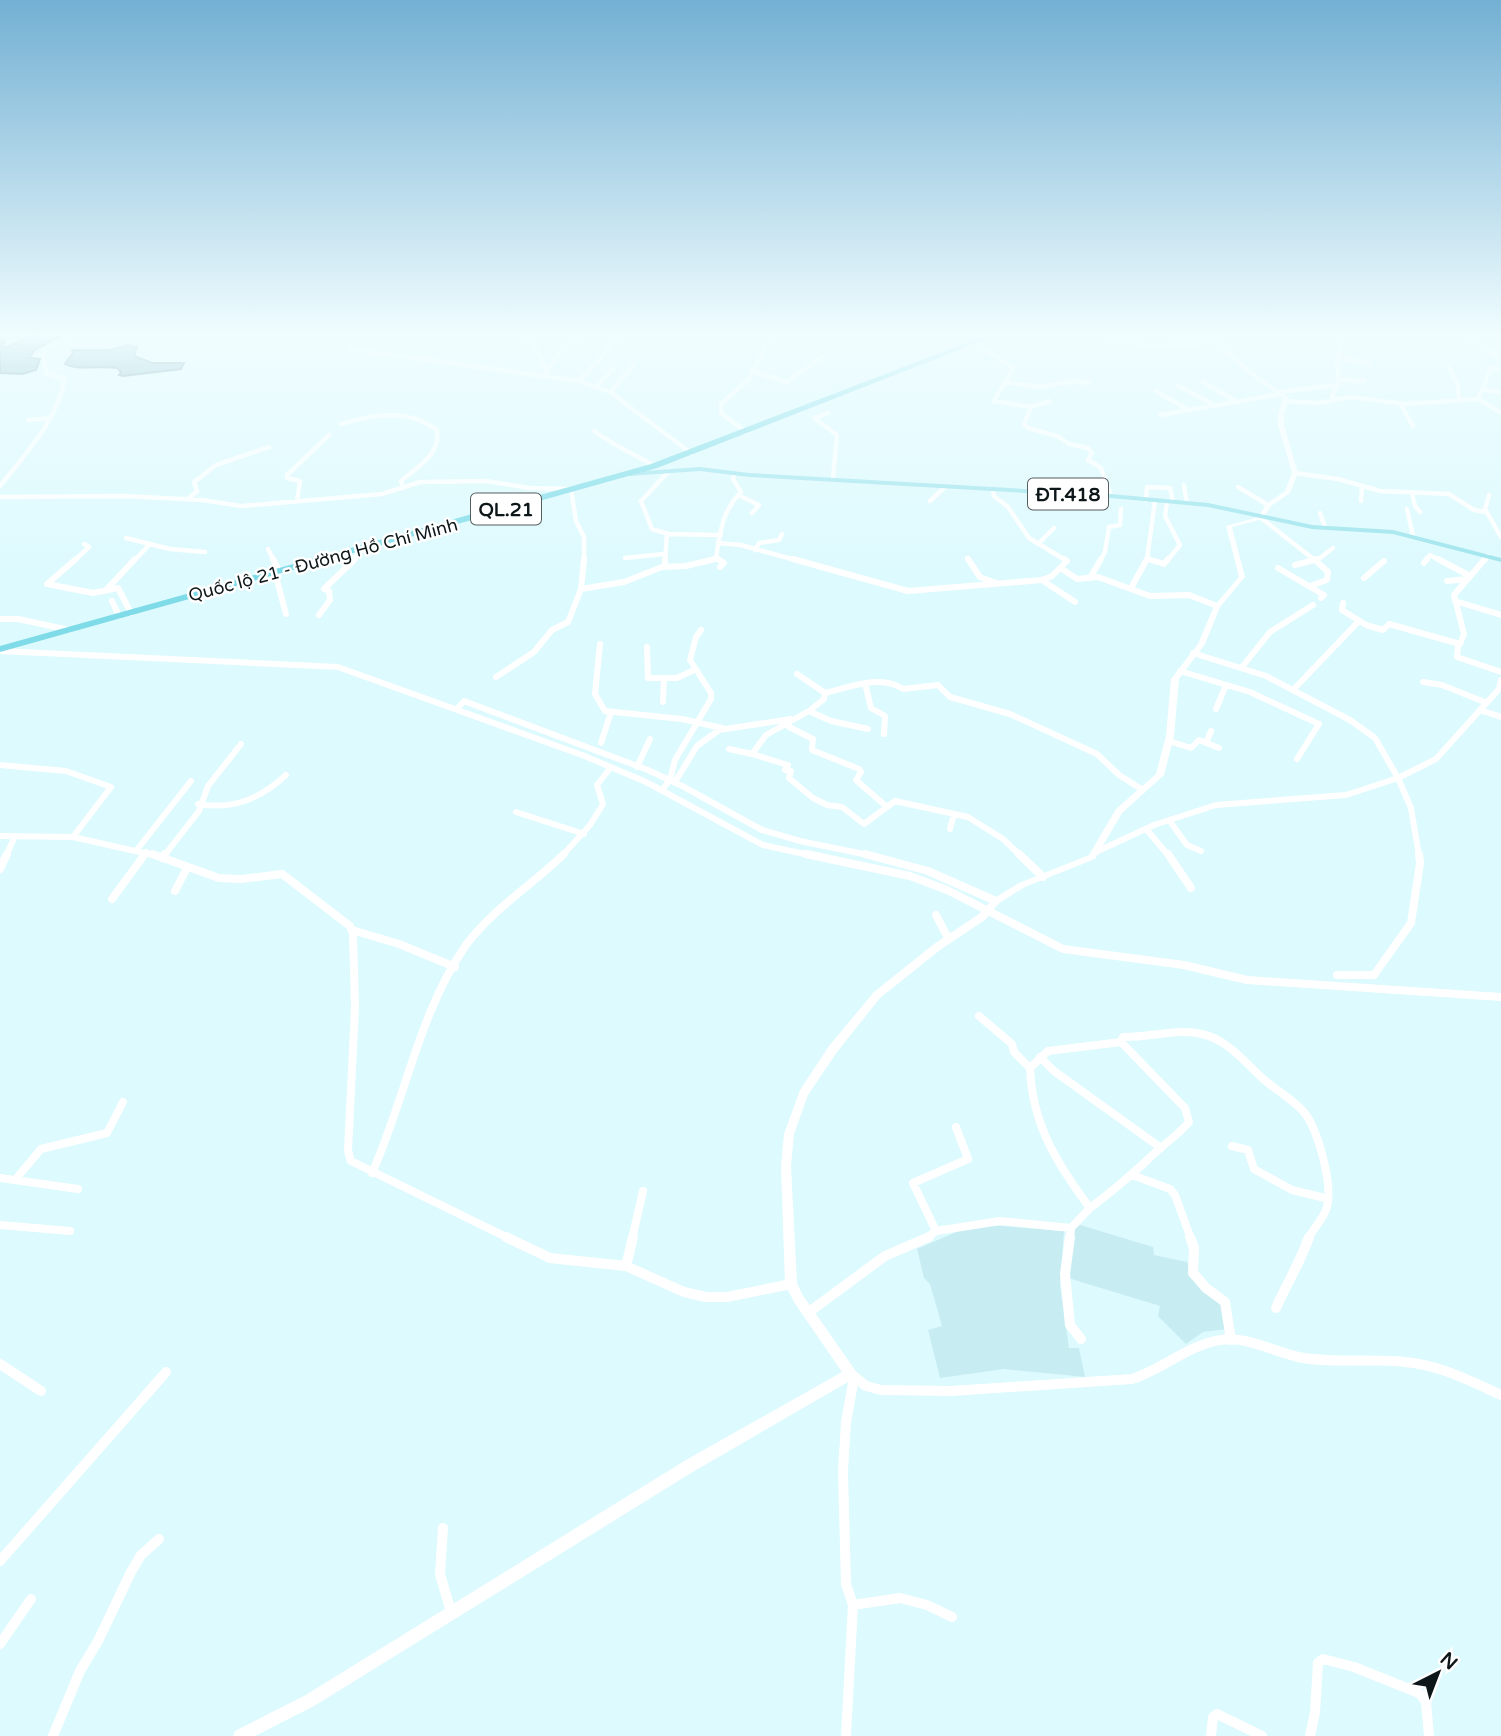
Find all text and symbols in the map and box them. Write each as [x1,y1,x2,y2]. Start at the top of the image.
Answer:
road number: ĐT.418 [1028,478,1108,509]
road number: QL.21 [471,494,541,524]
street label: Quốc lộ 21 - Đường Hồ Chí Minh [186,513,460,607]
north arrow [1403,1638,1473,1708]
text: N [1436,1648,1462,1674]

